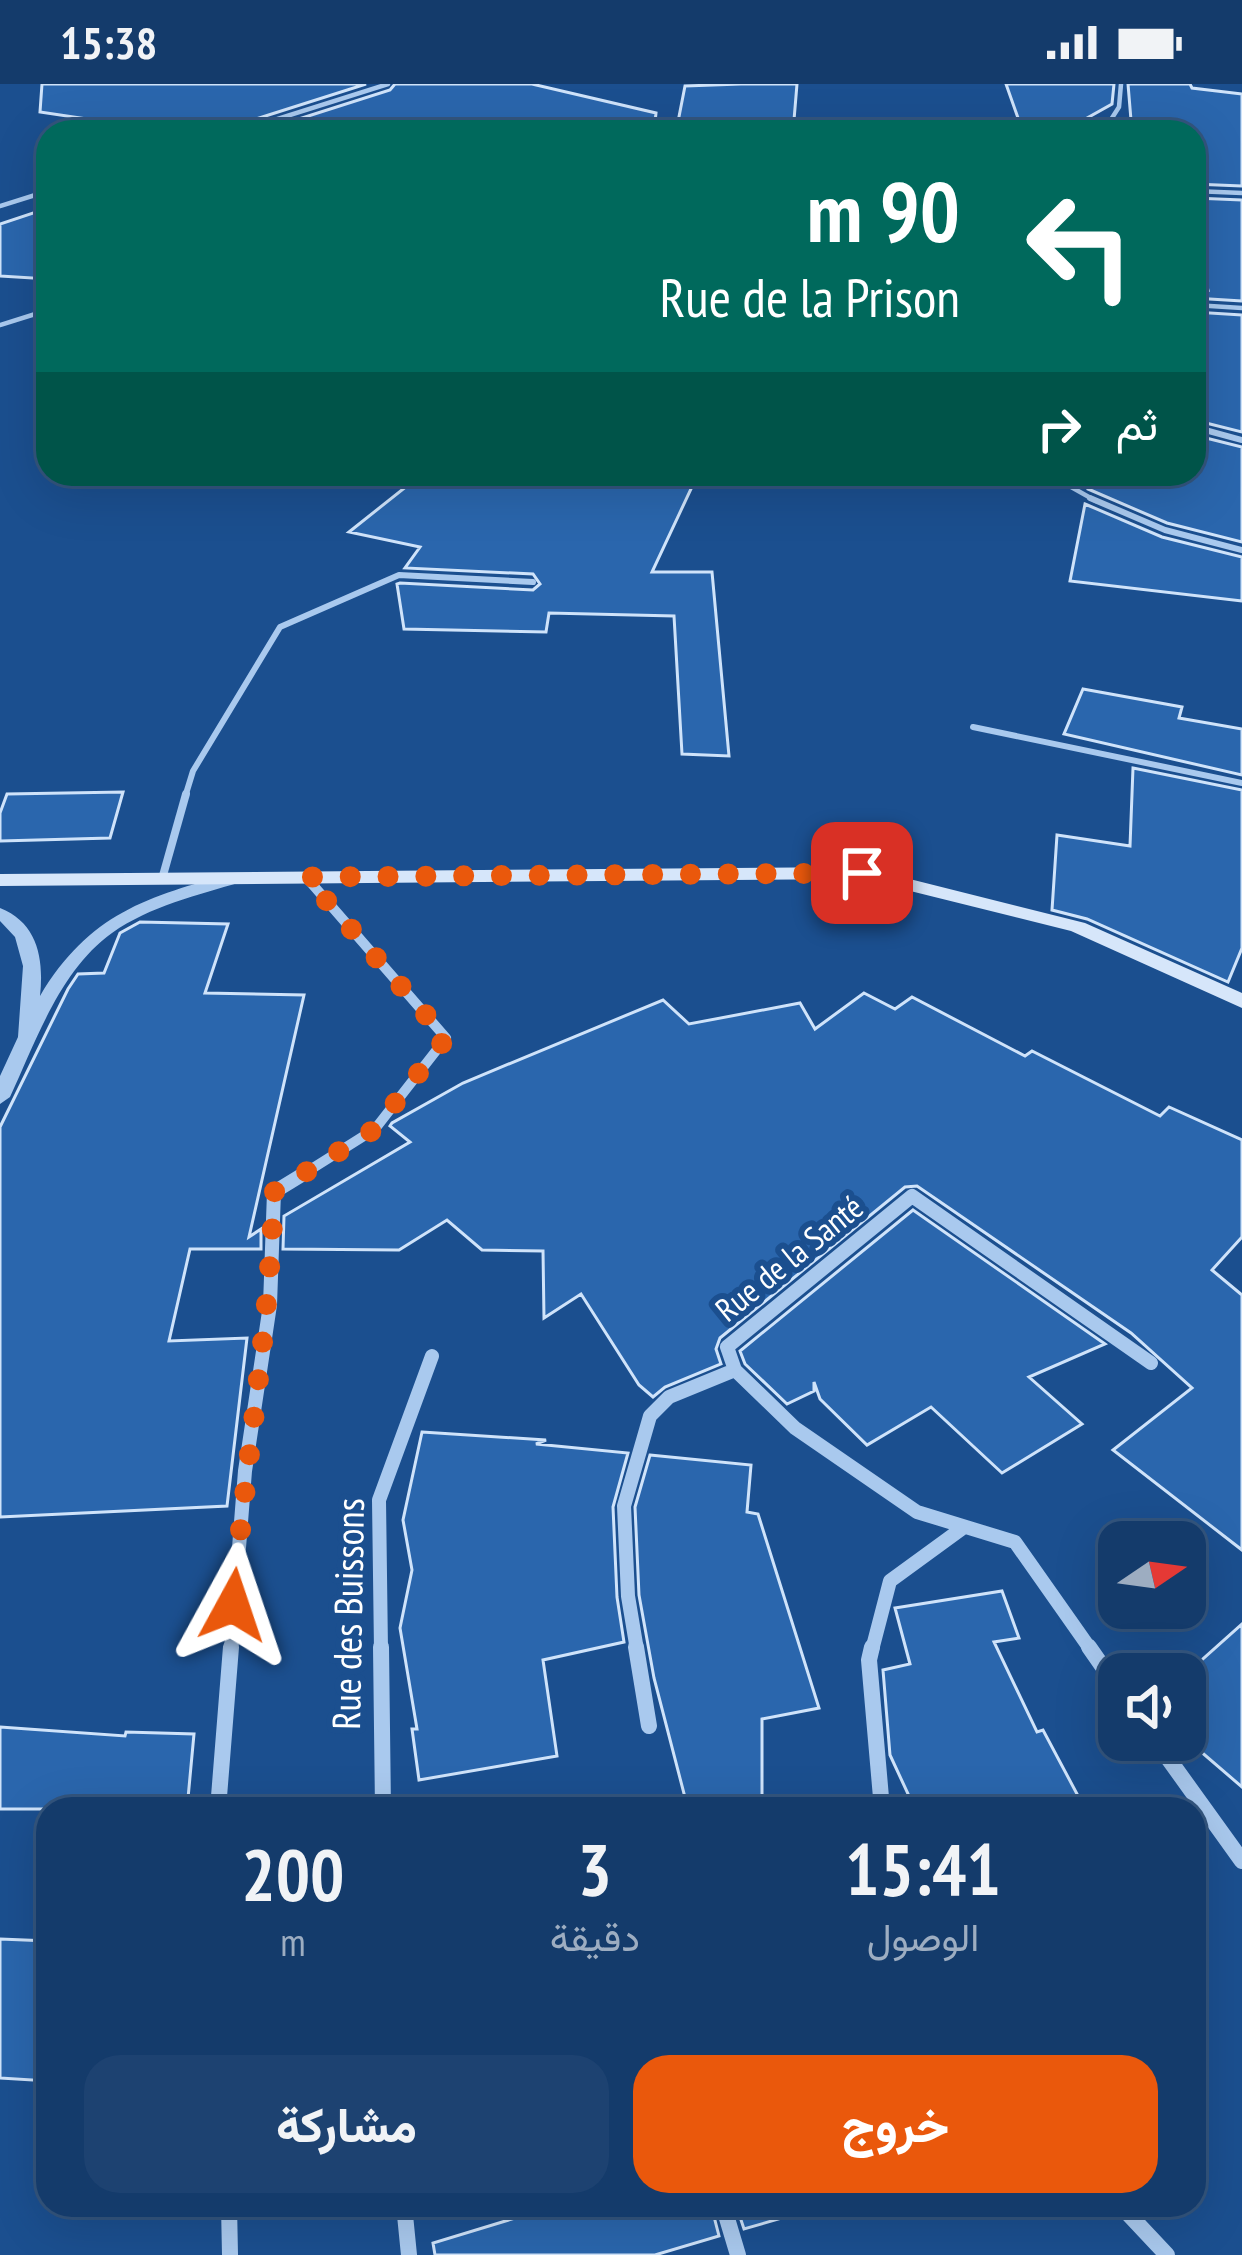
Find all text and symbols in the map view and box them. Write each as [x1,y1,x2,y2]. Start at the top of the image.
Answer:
text: 15:38 [60,13,157,71]
text: 90 m [807,156,960,265]
icon: left [1002,168,1158,324]
text: Rue de la Prison [659,262,960,332]
text: ثم [1116,394,1158,452]
icon: right [1026,396,1092,462]
pin [811,822,913,924]
icon: arrive [829,840,895,906]
street label: Rue de la Santé [706,1185,871,1330]
street label: Rue des Buissons [320,1498,375,1730]
north arrow [1098,1521,1206,1629]
map controls [1098,1521,1206,1761]
position arrow [170,1542,296,1668]
button: sound [1098,1653,1206,1761]
text: 3 [578,1822,612,1915]
text: 15:41 [845,1822,1001,1915]
text: 200 [241,1827,344,1920]
text: دقيقة [550,1911,640,1962]
text: الوصول [867,1911,979,1962]
text: m [280,1916,306,1967]
button: مشاركة [84,2055,609,2193]
button: خروج [633,2055,1158,2193]

